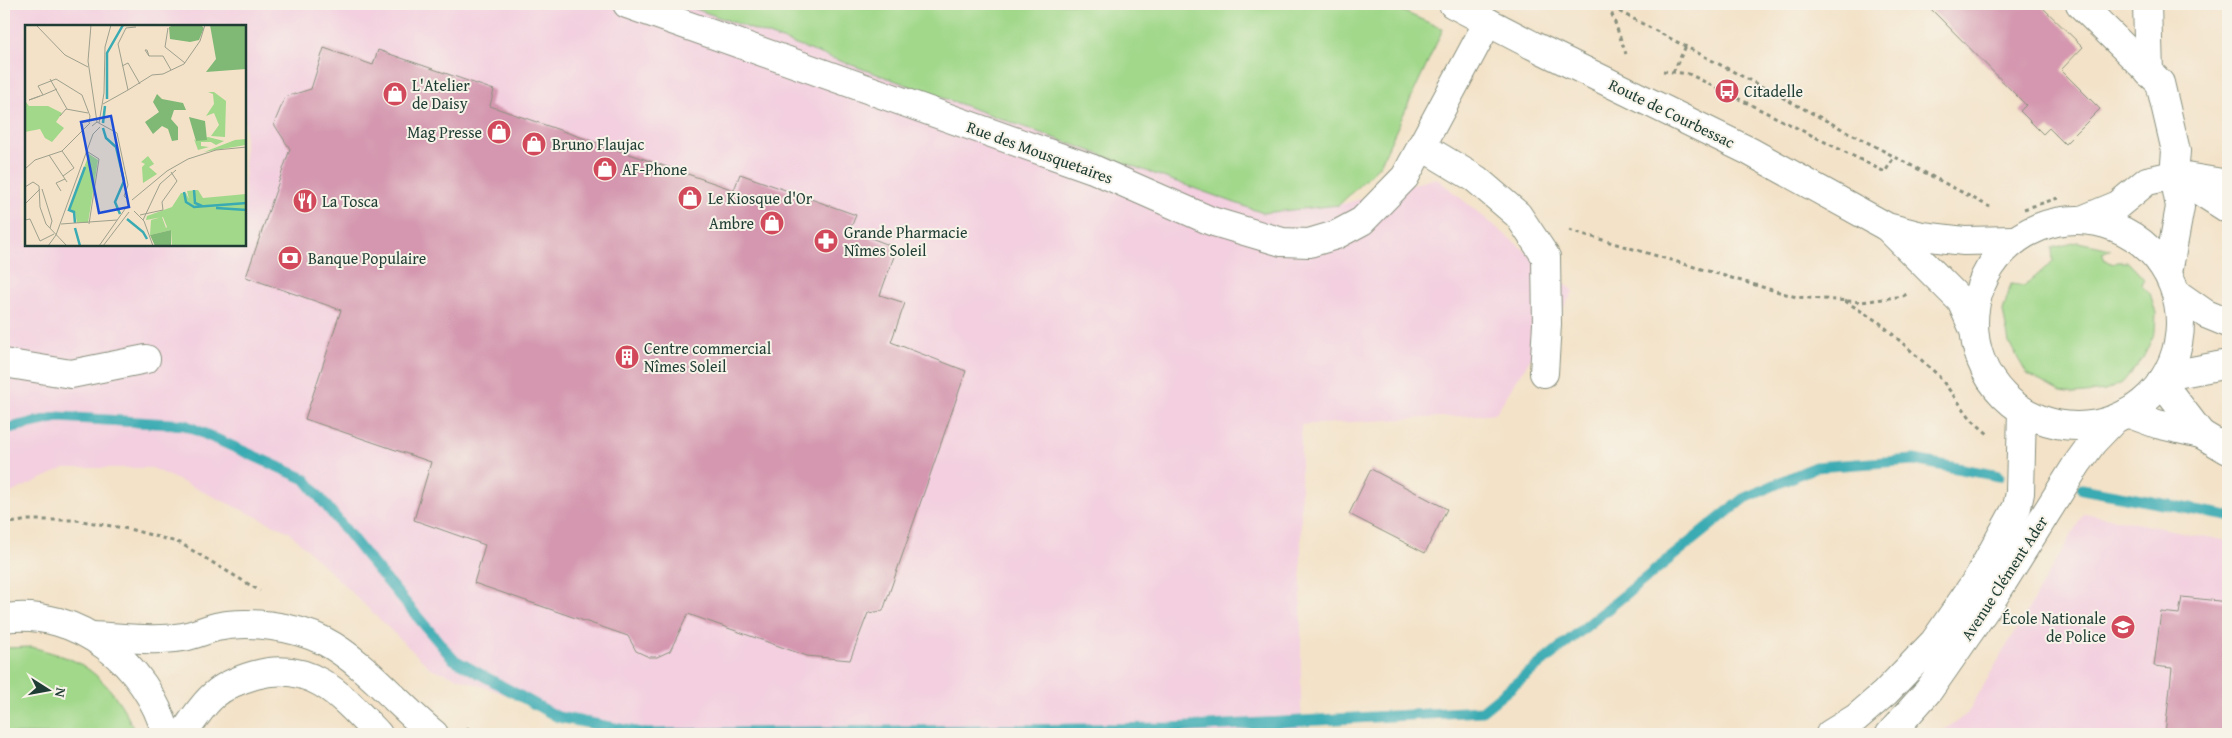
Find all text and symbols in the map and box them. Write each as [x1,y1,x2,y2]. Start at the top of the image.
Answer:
inset map [25,25,246,246]
street label: Route de Courbessac [1605,72,1739,154]
place label: L'Atelier de Daisy [412,73,470,115]
bus stop icon: Citadelle [1714,78,1740,104]
place label: Citadelle [1744,79,1803,103]
shop icon: L'Atelier de Daisy [382,81,408,107]
street label: Rue des Mousquetaires [964,114,1116,190]
shop icon: Mag Presse [486,119,512,145]
place label: Mag Presse [407,120,482,144]
shop icon: Bruno Flaujac [521,131,547,157]
place label: Bruno Flaujac [552,132,644,156]
shop icon: AF-Phone [592,156,618,182]
place label: AF-Phone [622,157,687,181]
shop icon: Le Kiosque d'Or [677,185,703,211]
place label: Le Kiosque d'Or [708,186,813,210]
restaurant icon: La Tosca [292,188,318,214]
place label: La Tosca [322,189,379,213]
shop icon: Ambre [759,210,785,236]
place label: Ambre [709,211,754,235]
place label: Grande Pharmacie Nîmes Soleil [844,220,967,262]
pharmacy icon: Grande Pharmacie Nîmes Soleil [813,228,839,254]
bank icon: Banque Populaire [277,245,303,271]
place label: Banque Populaire [308,246,426,270]
place label: Centre commercial Nîmes Soleil [644,336,772,378]
building icon: Centre commercial Nîmes Soleil [614,344,640,370]
street label: Avenue Clément Ader [1955,511,2054,645]
place label: École Nationale de Police [2002,606,2106,648]
school or university icon: École Nationale de Police [2110,614,2136,640]
north arrow [22,666,72,716]
text: N [50,686,71,700]

